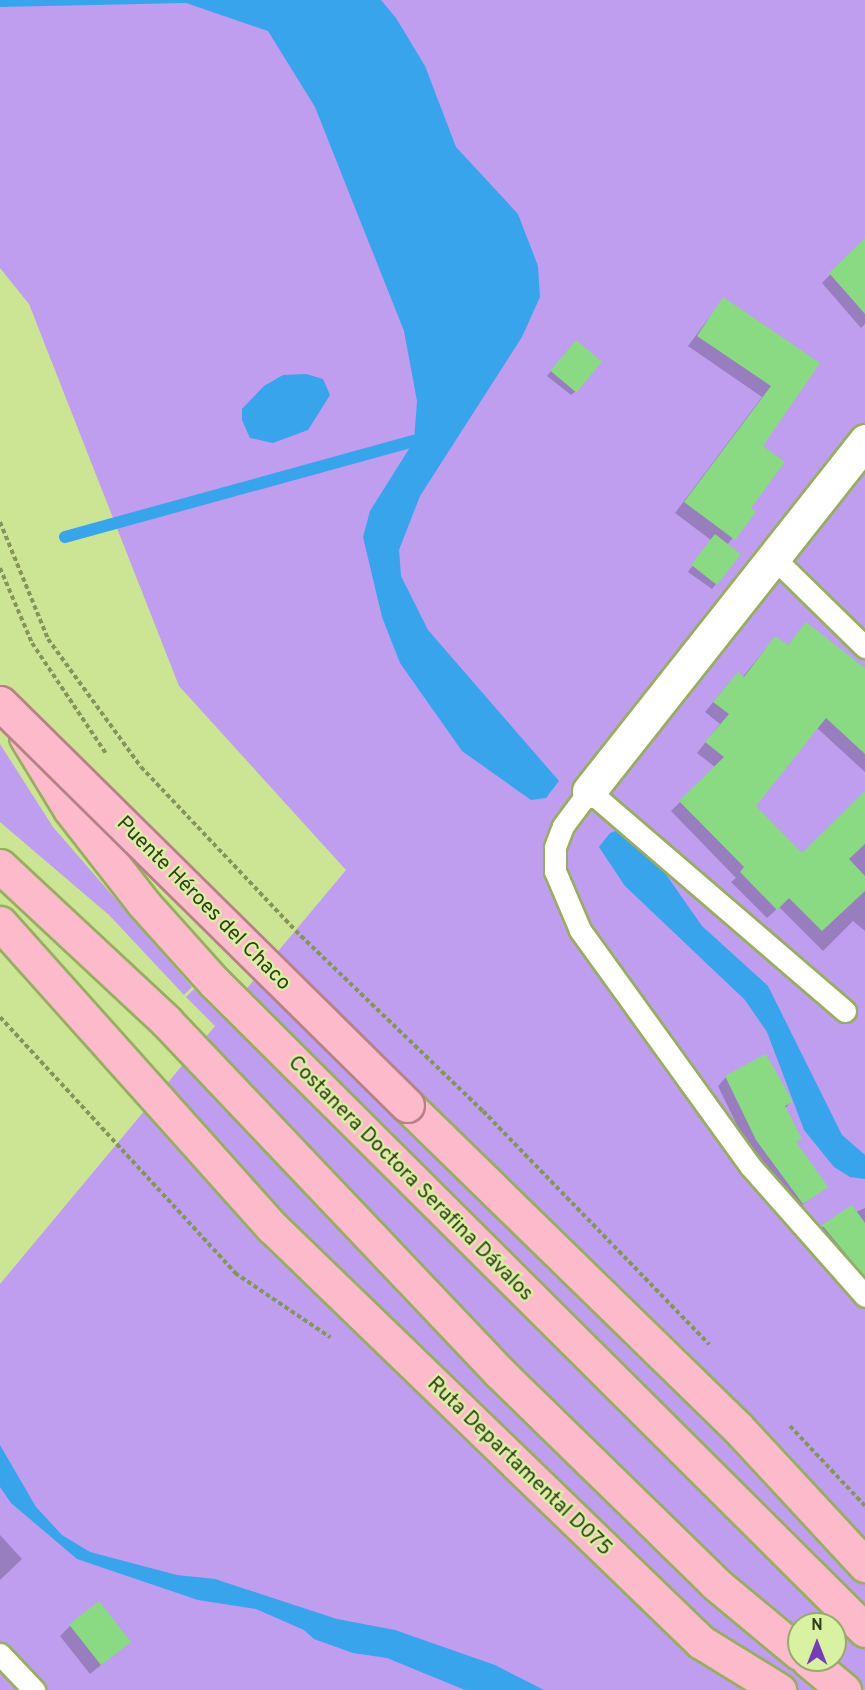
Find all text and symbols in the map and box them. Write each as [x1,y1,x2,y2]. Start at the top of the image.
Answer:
street label: Puente Héroes del Chaco [111,812,295,996]
street label: Costanera Doctora Serafina Dávalos [282,1051,538,1307]
street label: Ruta Departamental D075 [421,1372,617,1562]
north arrow [787,1612,847,1672]
text: N [811,1616,823,1636]

